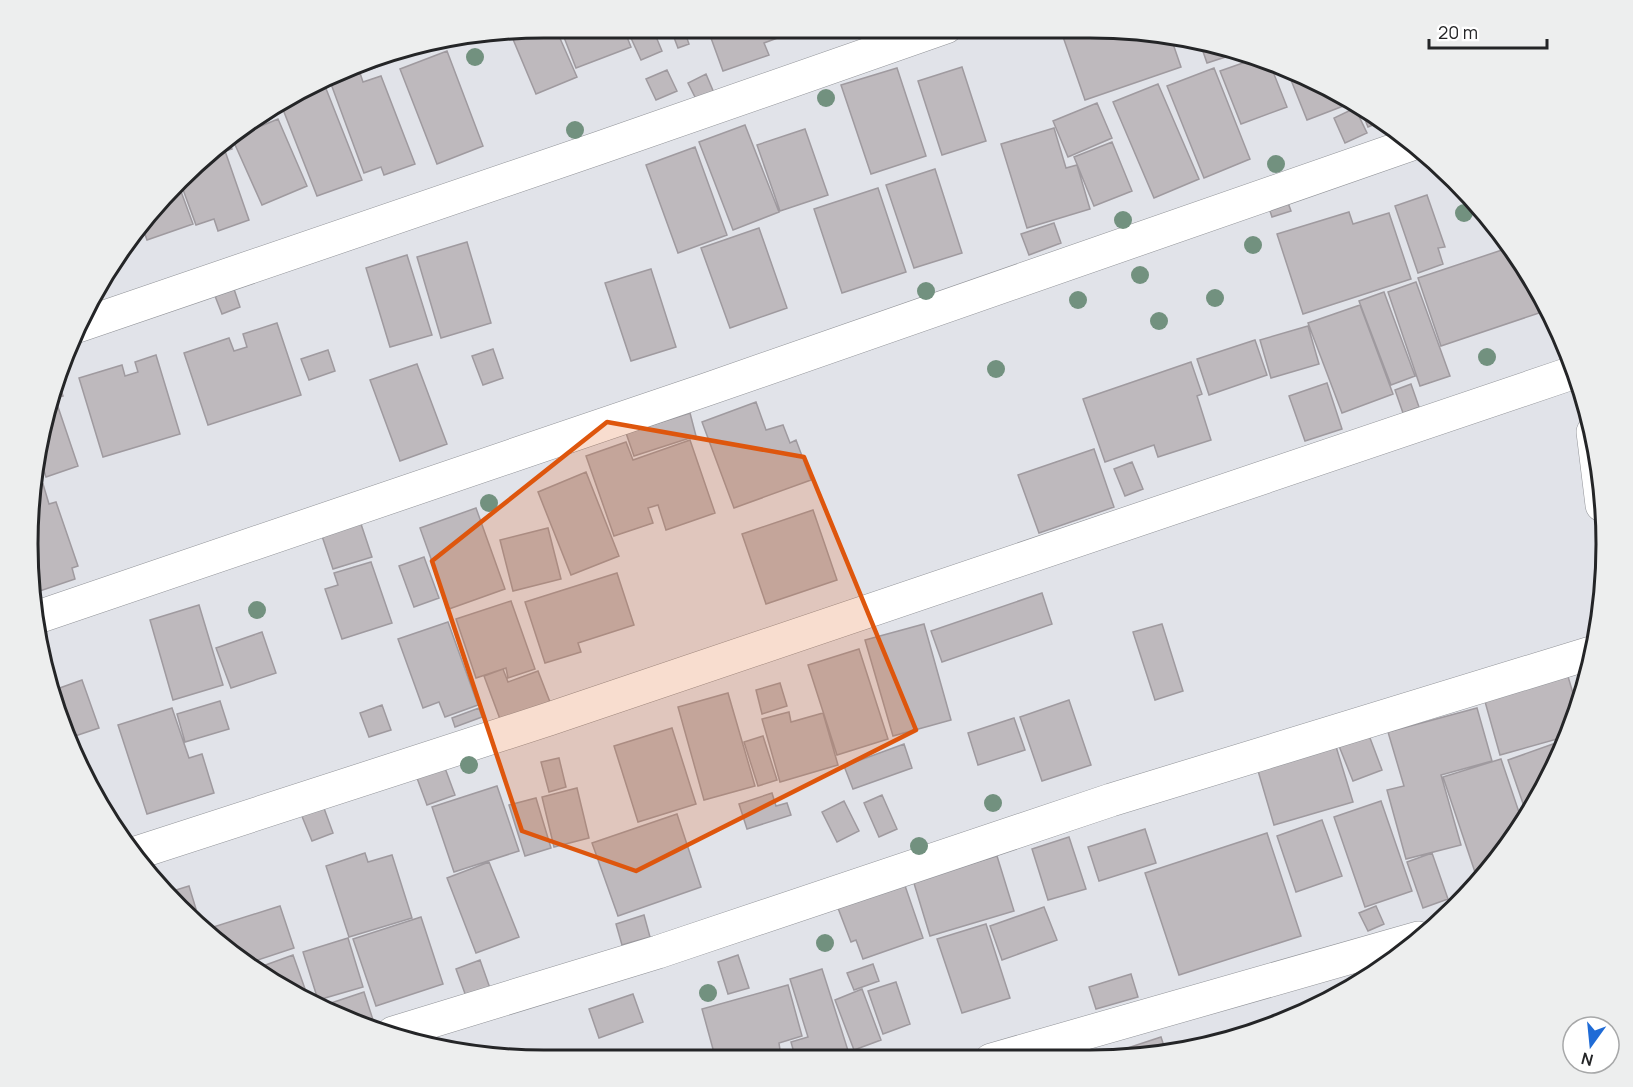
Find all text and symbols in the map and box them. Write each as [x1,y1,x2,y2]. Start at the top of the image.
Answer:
scale bar [1429,12,1548,50]
text: 20 m [1438,20,1478,44]
north arrow [1561,1015,1621,1075]
text: N [1579,1047,1596,1072]

